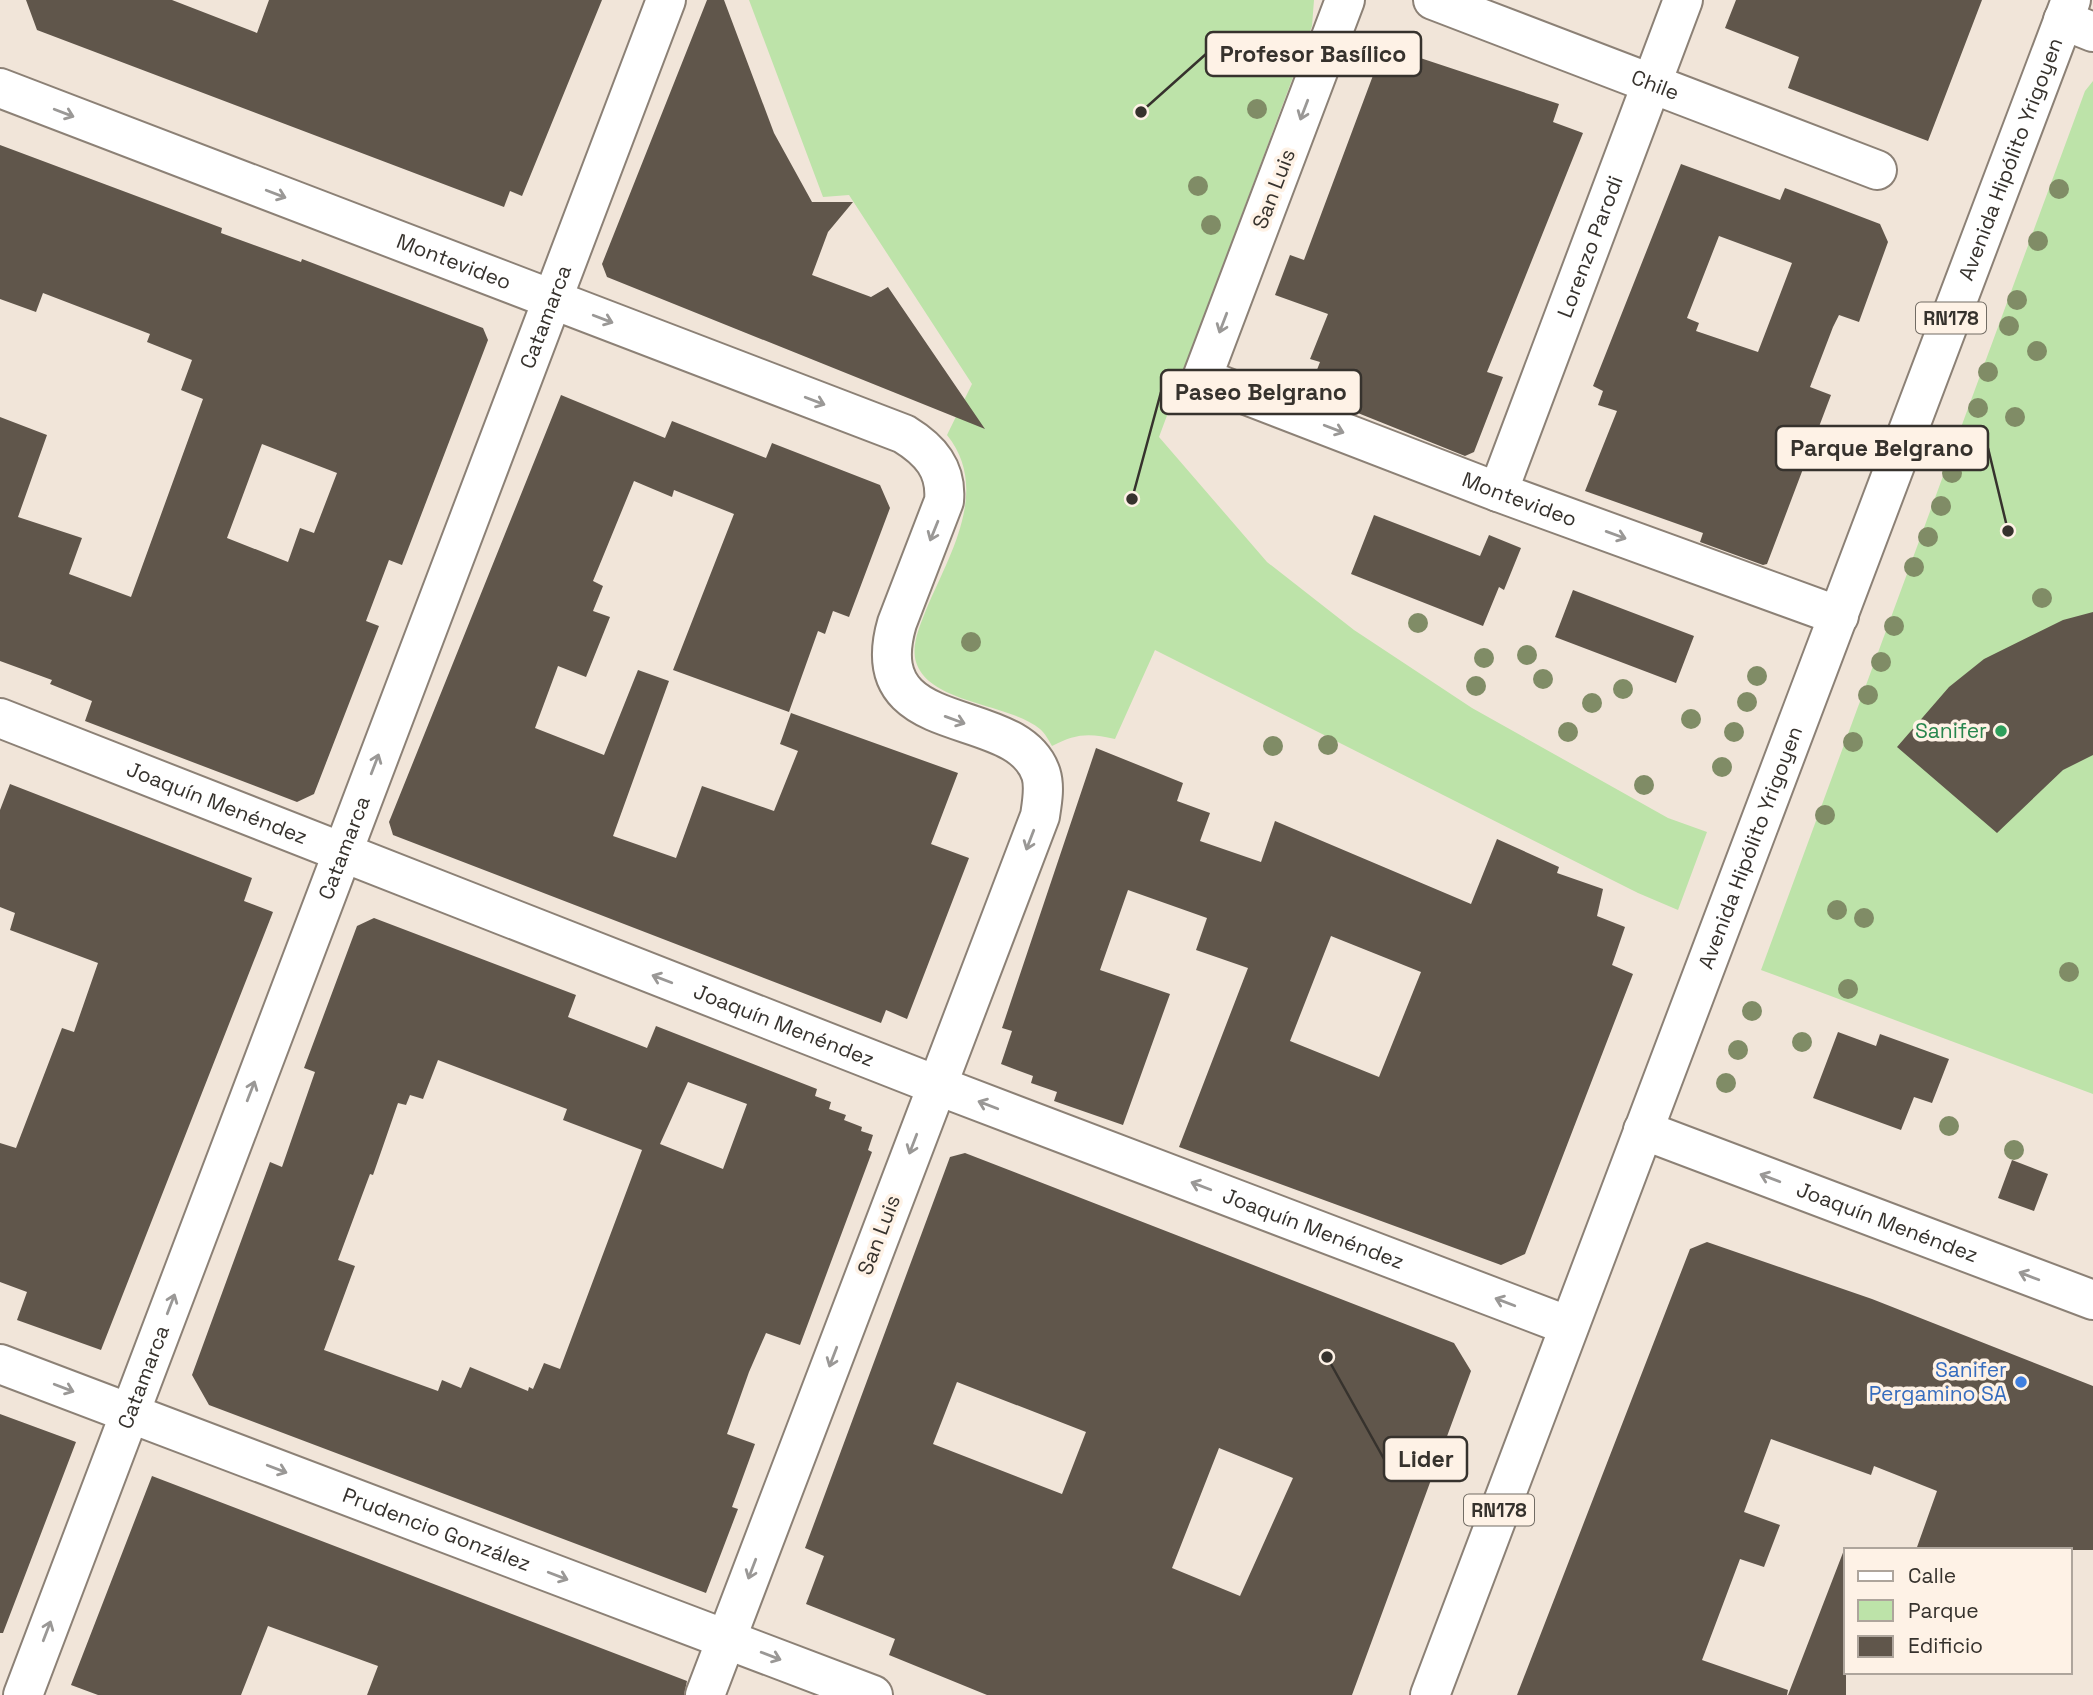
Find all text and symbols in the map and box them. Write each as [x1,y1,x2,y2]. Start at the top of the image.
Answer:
callout: Profesor Basílico [1206,32,1421,76]
street label: Avenida Hipólito Yrigoyen [1952,34,2069,284]
text: Profesor Basílico [1220,39,1406,69]
street label: Chile [1628,63,1683,106]
one-way arrow [1296,98,1309,120]
one-way arrow [52,107,74,120]
street label: San Luis [1246,145,1301,233]
street label: Lorenzo Parodi [1551,172,1629,321]
one-way arrow [265,189,287,202]
street label: Montevideo [393,227,515,295]
street label: Catamarca [513,261,577,372]
road number: RN178 [1916,302,1986,334]
one-way arrow [1216,311,1229,333]
one-way arrow [592,314,613,327]
callout: Paseo Belgrano [1161,370,1361,414]
text: Paseo Belgrano [1175,377,1347,407]
one-way arrow [804,395,826,408]
one-way arrow [1323,423,1345,436]
callout: Parque Belgrano [1776,426,1988,470]
text: Parque Belgrano [1790,433,1974,463]
street label: Montevideo [1458,465,1581,533]
one-way arrow [927,520,940,541]
one-way arrow [1605,529,1627,542]
one-way arrow [943,715,965,727]
place label: Sanifer [1915,717,1987,744]
street label: Avenida Hipólito Yrigoyen [1692,722,1808,973]
marker: Sanifer [1993,723,2009,739]
one-way arrow [369,753,382,775]
street label: Joaquín Menéndez [123,755,311,850]
street label: Catamarca [312,792,376,903]
one-way arrow [1023,829,1036,851]
one-way arrow [651,971,673,984]
street label: Joaquín Menéndez [690,977,878,1072]
one-way arrow [246,1081,258,1102]
one-way arrow [978,1098,1000,1110]
one-way arrow [906,1132,919,1154]
one-way arrow [1760,1171,1782,1184]
street label: Joaquín Menéndez [1793,1175,1982,1268]
one-way arrow [1190,1178,1212,1191]
street label: Joaquín Menéndez [1219,1181,1408,1275]
street label: San Luis [851,1191,906,1279]
one-way arrow [2019,1268,2041,1281]
one-way arrow [166,1294,178,1315]
one-way arrow [1495,1294,1516,1307]
street label: Catamarca [111,1321,175,1433]
one-way arrow [825,1345,838,1367]
place label: Sanifer Pergamino SA [1869,1356,2007,1407]
marker: Sanifer Pergamino SA [2013,1374,2029,1390]
one-way arrow [52,1383,74,1396]
callout: Lider [1384,1437,1467,1481]
text: Lider [1398,1444,1454,1474]
one-way arrow [265,1464,287,1476]
street label: Prudencio González [339,1481,535,1577]
road number: RN178 [1464,1494,1534,1526]
legend [1844,1548,2072,1674]
one-way arrow [745,1558,757,1580]
text: Calle [1908,1562,1956,1589]
one-way arrow [547,1570,569,1583]
text: Parque [1908,1597,1979,1624]
one-way arrow [42,1621,54,1643]
text: Edificio [1908,1632,1983,1659]
one-way arrow [759,1651,781,1664]

